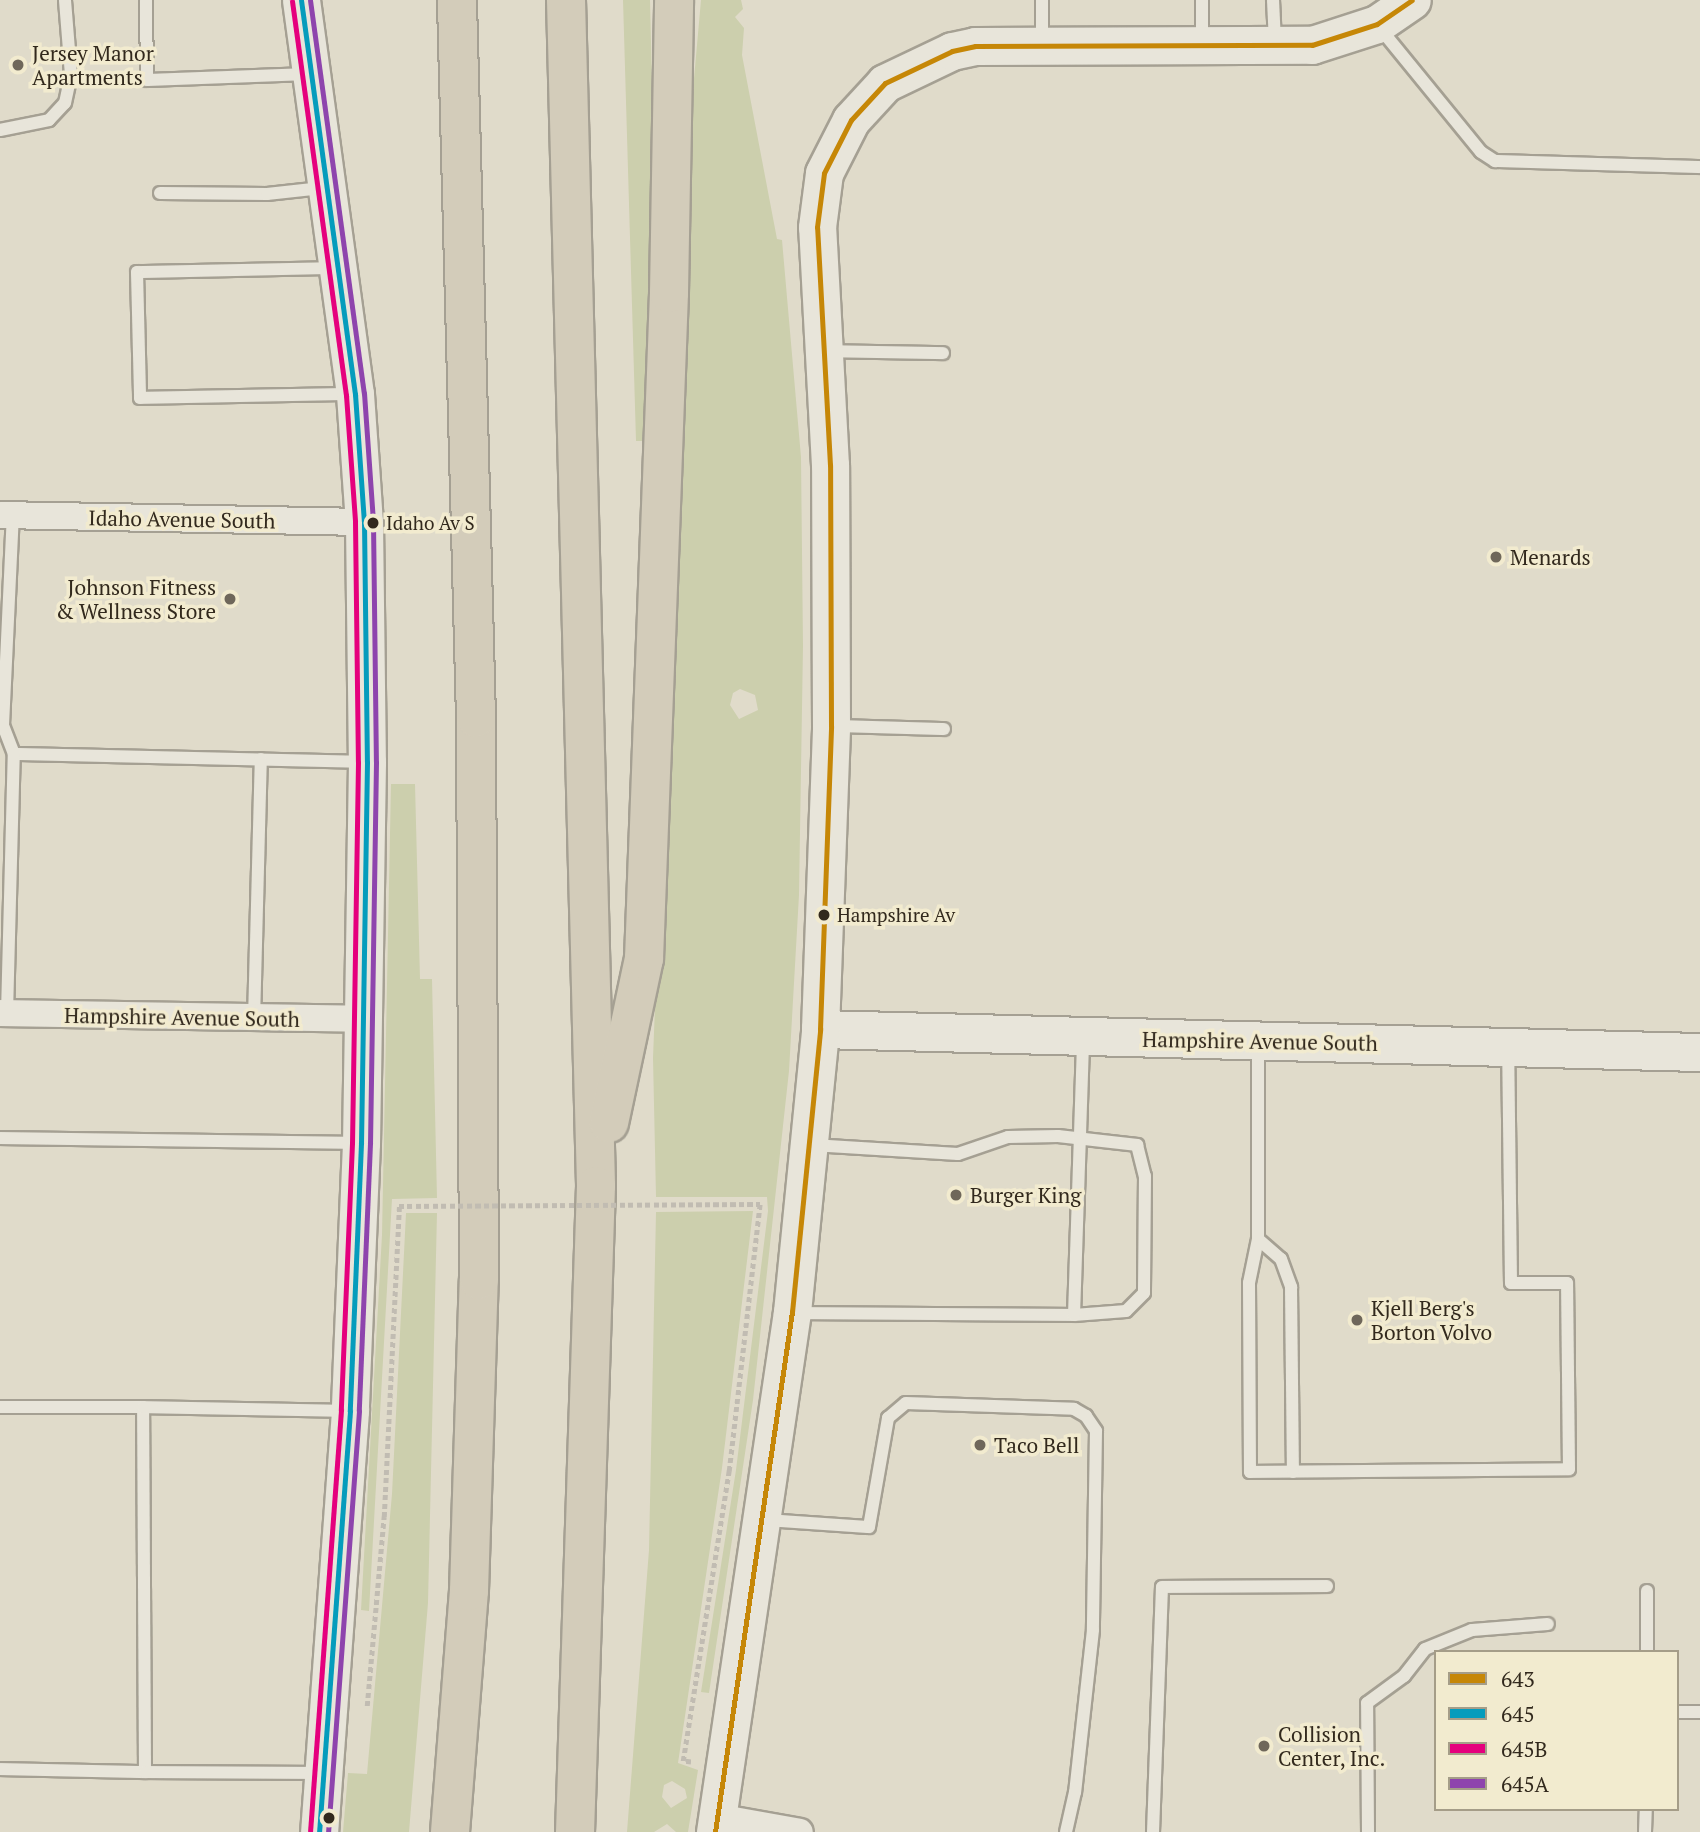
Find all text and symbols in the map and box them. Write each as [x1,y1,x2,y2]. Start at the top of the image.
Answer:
place label: Jersey Manor Apartments [32,40,154,90]
marker: Jersey Manor Apartments [10,57,26,73]
street label: Idaho Avenue South [88,505,276,533]
place label: Idaho Av S [386,512,475,534]
marker: Idaho Av S [366,516,380,530]
place label: Menards [1510,544,1591,570]
marker: Menards [1488,549,1504,565]
place label: Johnson Fitness & Wellness Store [56,574,216,624]
marker: Johnson Fitness & Wellness Store [222,591,238,607]
place label: Hampshire Av [837,904,955,926]
marker: Hampshire Av [817,908,831,922]
street label: Hampshire Avenue South [64,1002,300,1032]
street label: Hampshire Avenue South [1142,1026,1378,1056]
place label: Burger King [970,1182,1081,1208]
marker: Burger King [948,1187,964,1203]
place label: Kjell Berg's Borton Volvo [1371,1295,1493,1345]
marker: Kjell Berg's Borton Volvo [1349,1312,1365,1328]
place label: Taco Bell [994,1432,1079,1458]
marker: Taco Bell [972,1437,988,1453]
legend [1434,1650,1679,1811]
text: 643 [1501,1665,1535,1693]
text: 645 [1501,1700,1535,1728]
place label: Collision Center, Inc. [1278,1721,1386,1771]
text: 645B [1501,1735,1548,1763]
marker: Collision Center, Inc. [1256,1738,1272,1754]
text: 645A [1501,1770,1549,1798]
unlabelled marker [322,1811,336,1825]

